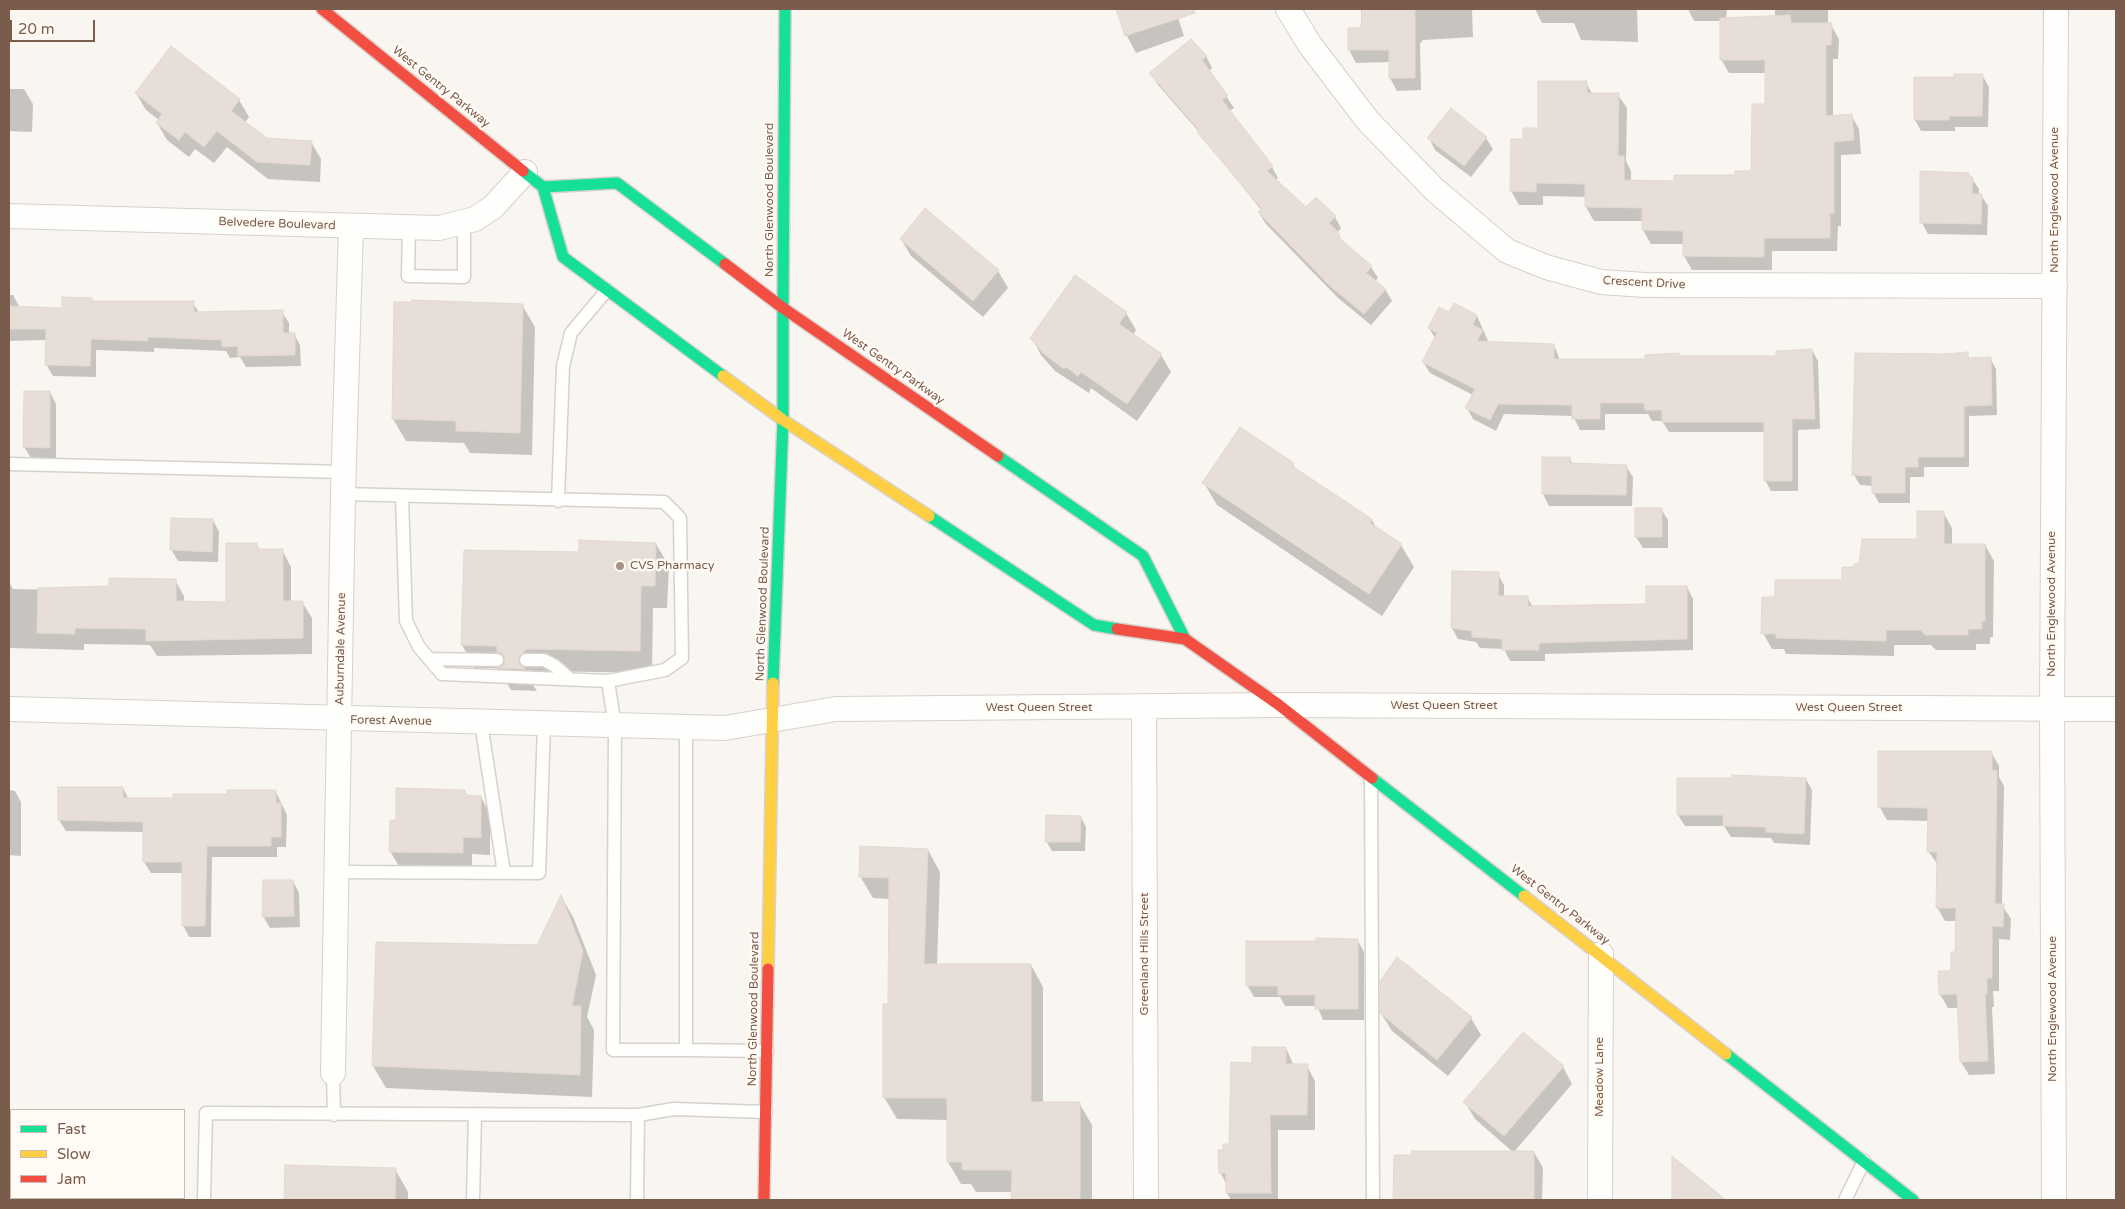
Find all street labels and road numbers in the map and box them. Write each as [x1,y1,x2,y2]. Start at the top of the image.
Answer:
street label: West Gentry Parkway [389,43,493,131]
street label: North Glenwood Boulevard [763,123,777,277]
street label: North Englewood Avenue [2048,127,2062,273]
street label: Belvedere Boulevard [218,215,336,233]
street label: Crescent Drive [1602,274,1686,292]
street label: West Gentry Parkway [839,326,947,408]
street label: North Glenwood Boulevard [753,526,773,682]
street label: North Englewood Avenue [2045,531,2059,677]
street label: Auburndale Avenue [333,592,349,706]
street label: West Queen Street [1390,699,1498,713]
street label: West Queen Street [985,701,1093,715]
street label: West Queen Street [1795,701,1903,715]
street label: Forest Avenue [350,713,432,729]
street label: West Gentry Parkway [1508,862,1612,948]
street label: Greenland Hills Street [1138,892,1152,1016]
street label: North Glenwood Boulevard [745,932,763,1086]
street label: North Englewood Avenue [2046,936,2060,1082]
street label: Meadow Lane [1593,1037,1607,1117]

